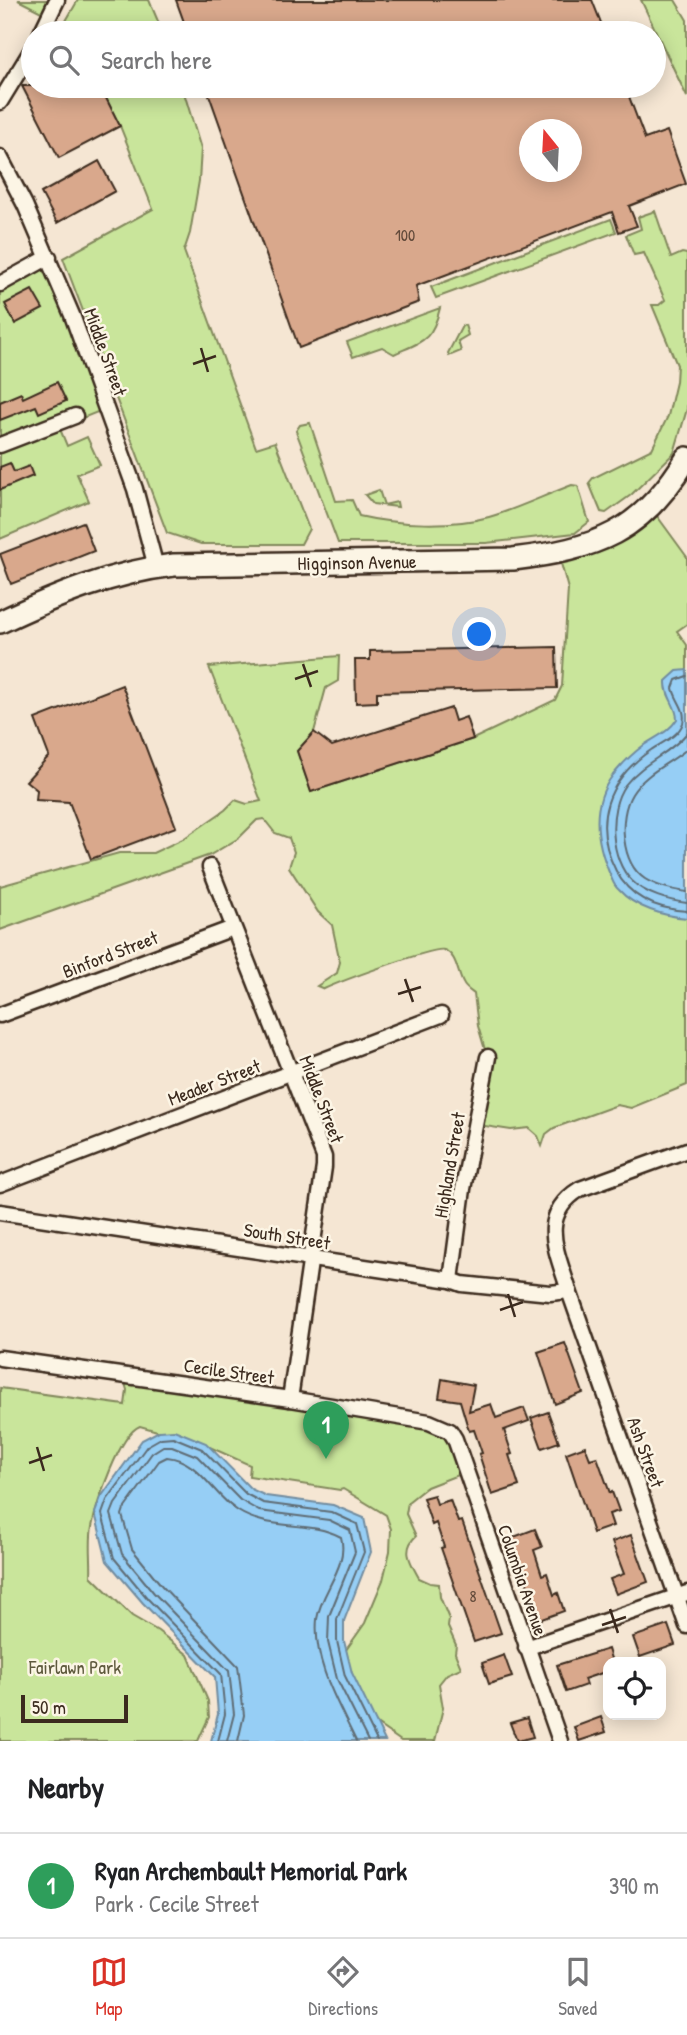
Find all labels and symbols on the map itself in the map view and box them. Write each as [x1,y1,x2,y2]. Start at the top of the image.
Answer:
north arrow [519,119,582,182]
house number: 100 [395,224,415,246]
street label: Middle Street [78,305,134,400]
street label: Higginson Avenue [297,548,417,576]
your location [462,617,496,651]
street label: Binford Street [59,924,162,984]
street label: Meader Street [164,1052,264,1112]
street label: Middle Street [293,1052,351,1147]
street label: Highland Street [427,1110,471,1220]
street label: South Street [242,1216,332,1256]
street label: Cecile Street [182,1352,276,1390]
pin: 1 [303,1401,349,1459]
street label: Ash Street [621,1413,671,1491]
street label: Columbia Avenue [492,1521,554,1639]
house number: 8 [470,1585,477,1607]
park label: Fairlawn Park [28,1654,121,1680]
scale bar [21,1692,128,1724]

